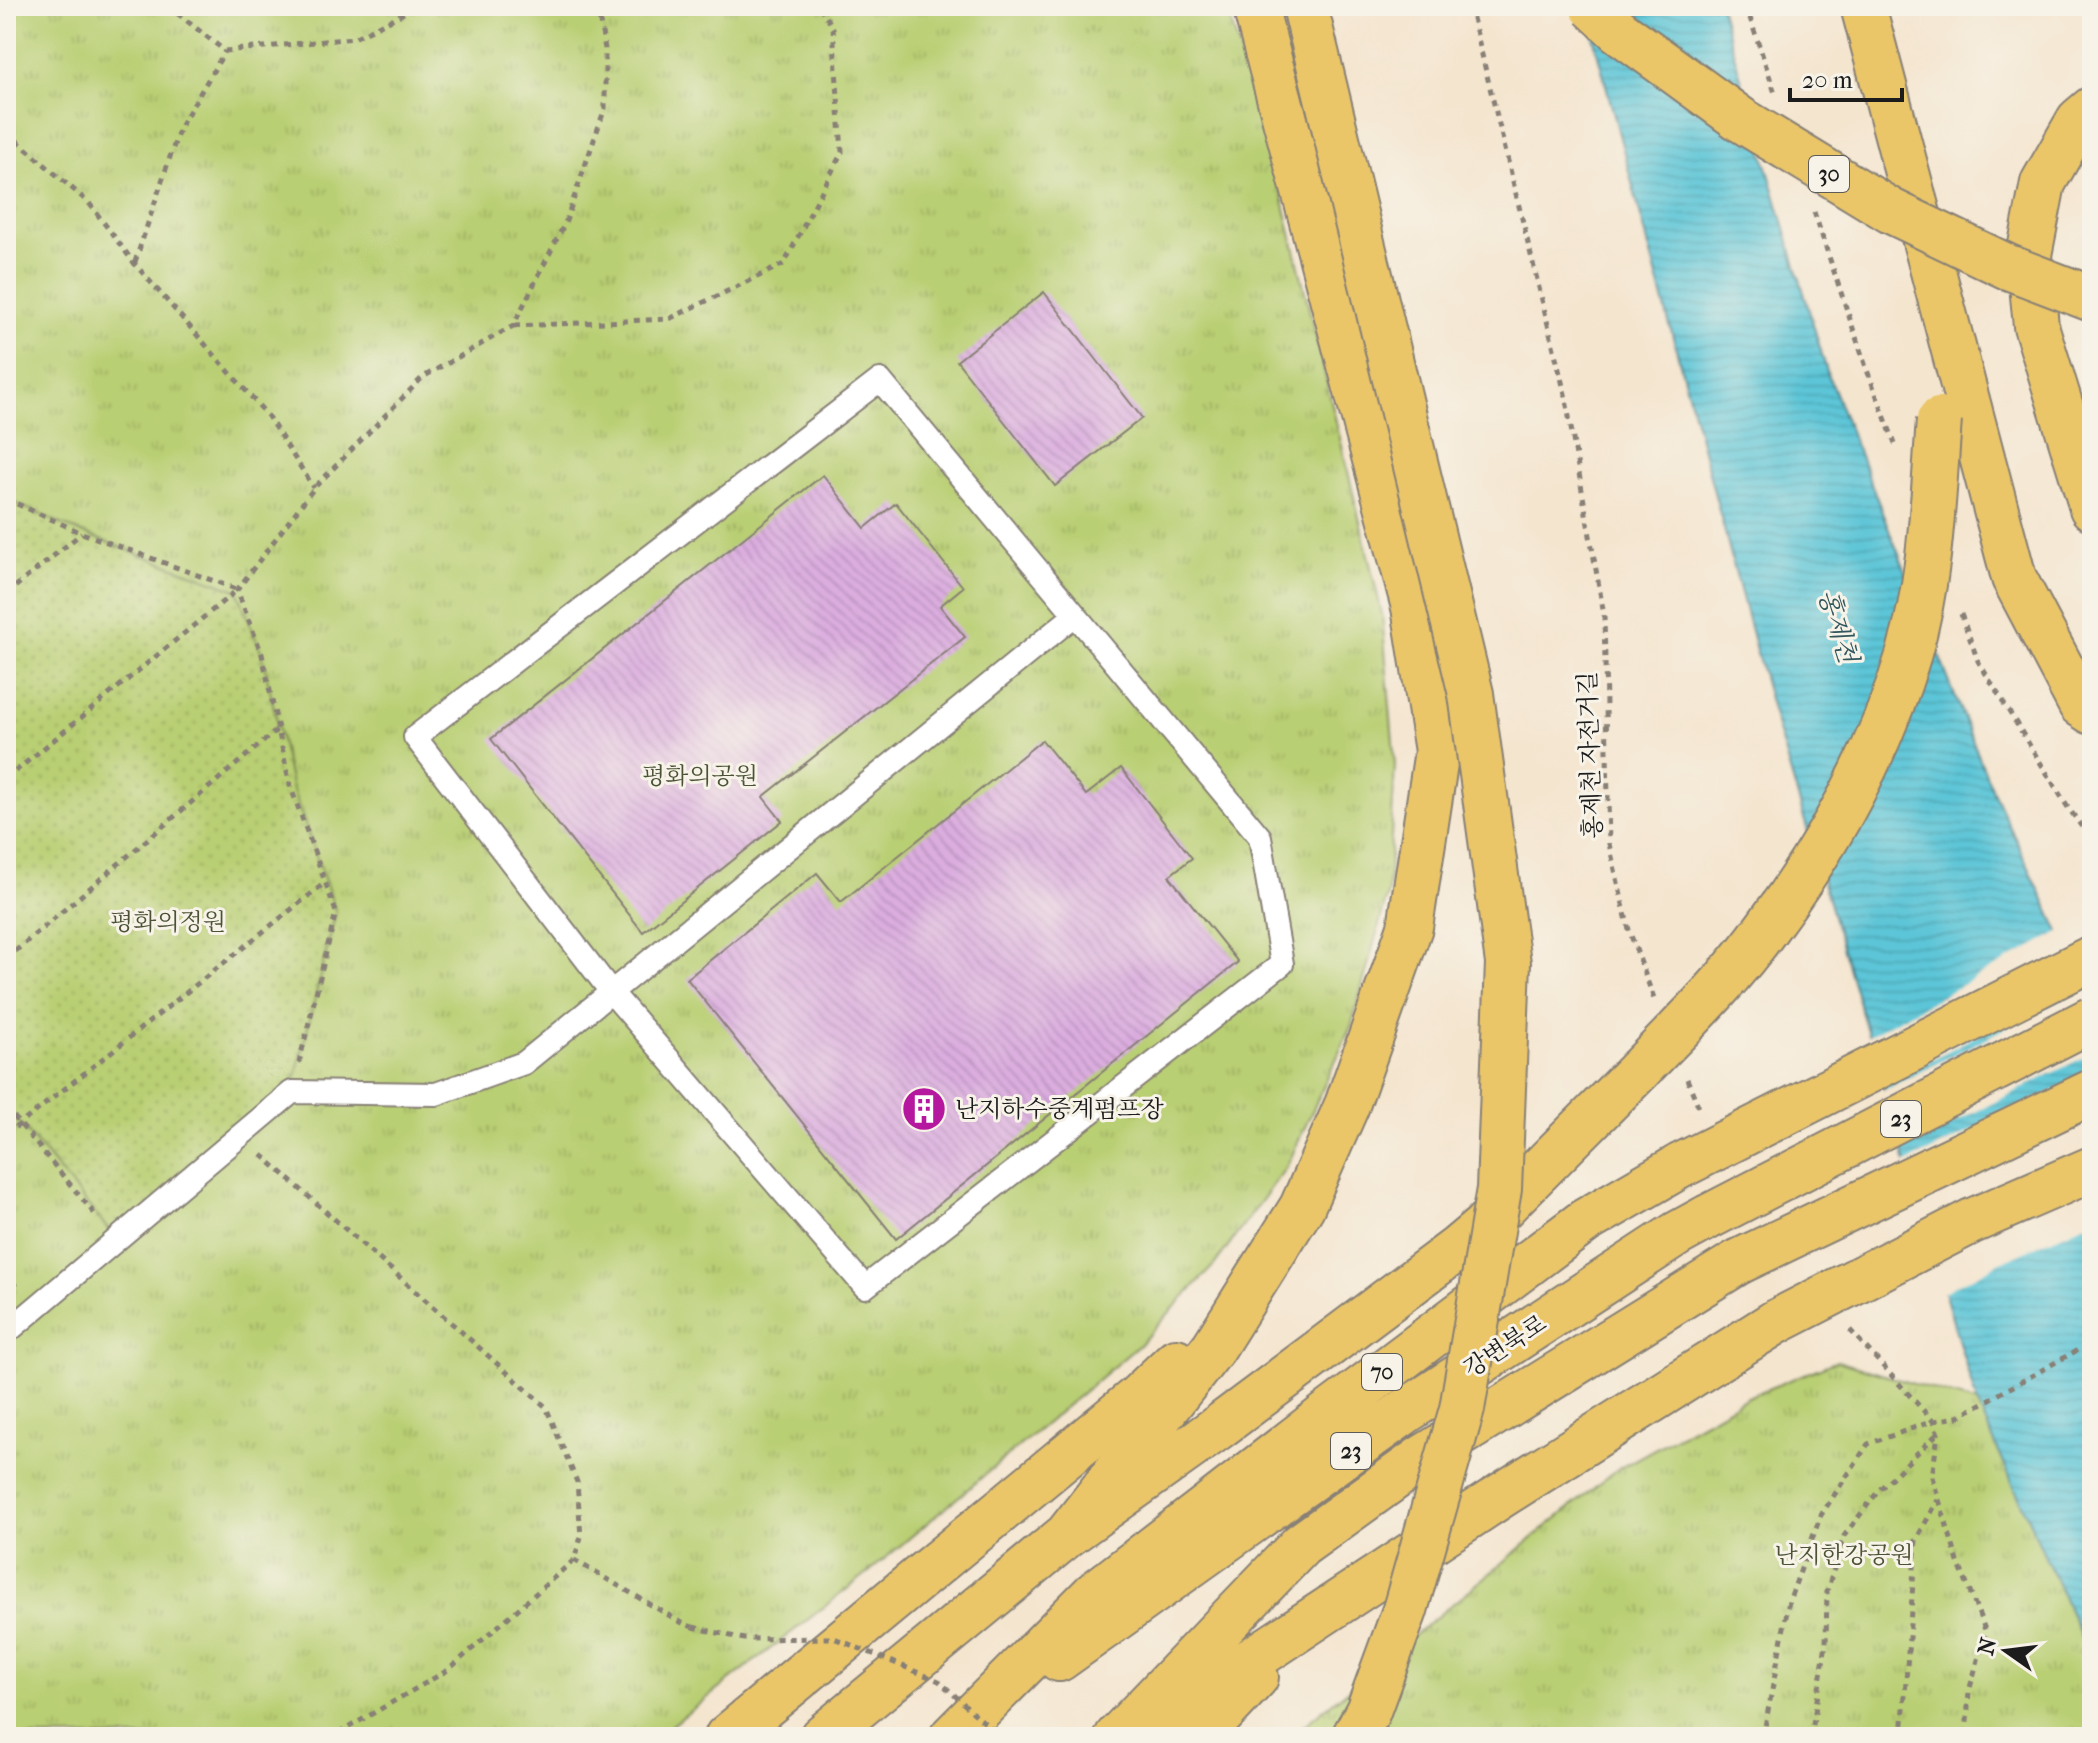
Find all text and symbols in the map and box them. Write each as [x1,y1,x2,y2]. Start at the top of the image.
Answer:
scale bar [1790,52,1902,102]
text: 20 m [1802,66,1853,94]
road number: 30 [1809,156,1849,192]
water label: 홍제천 [1812,585,1864,668]
street label: 홍제천 자전거길 [1573,671,1607,839]
park label: 평화의공원 [642,762,758,790]
park label: 평화의정원 [110,908,226,936]
building icon: 난지하수중계펌프장 [900,1085,948,1133]
place label: 난지하수중계펌프장 [955,1095,1164,1123]
road number: 23 [1881,1101,1921,1137]
street label: 강변북로 [1458,1309,1552,1383]
road number: 70 [1362,1354,1402,1390]
road number: 23 [1331,1433,1371,1469]
park label: 난지한강공원 [1774,1541,1914,1569]
north arrow [1966,1611,2046,1691]
text: N [1973,1635,2002,1658]

